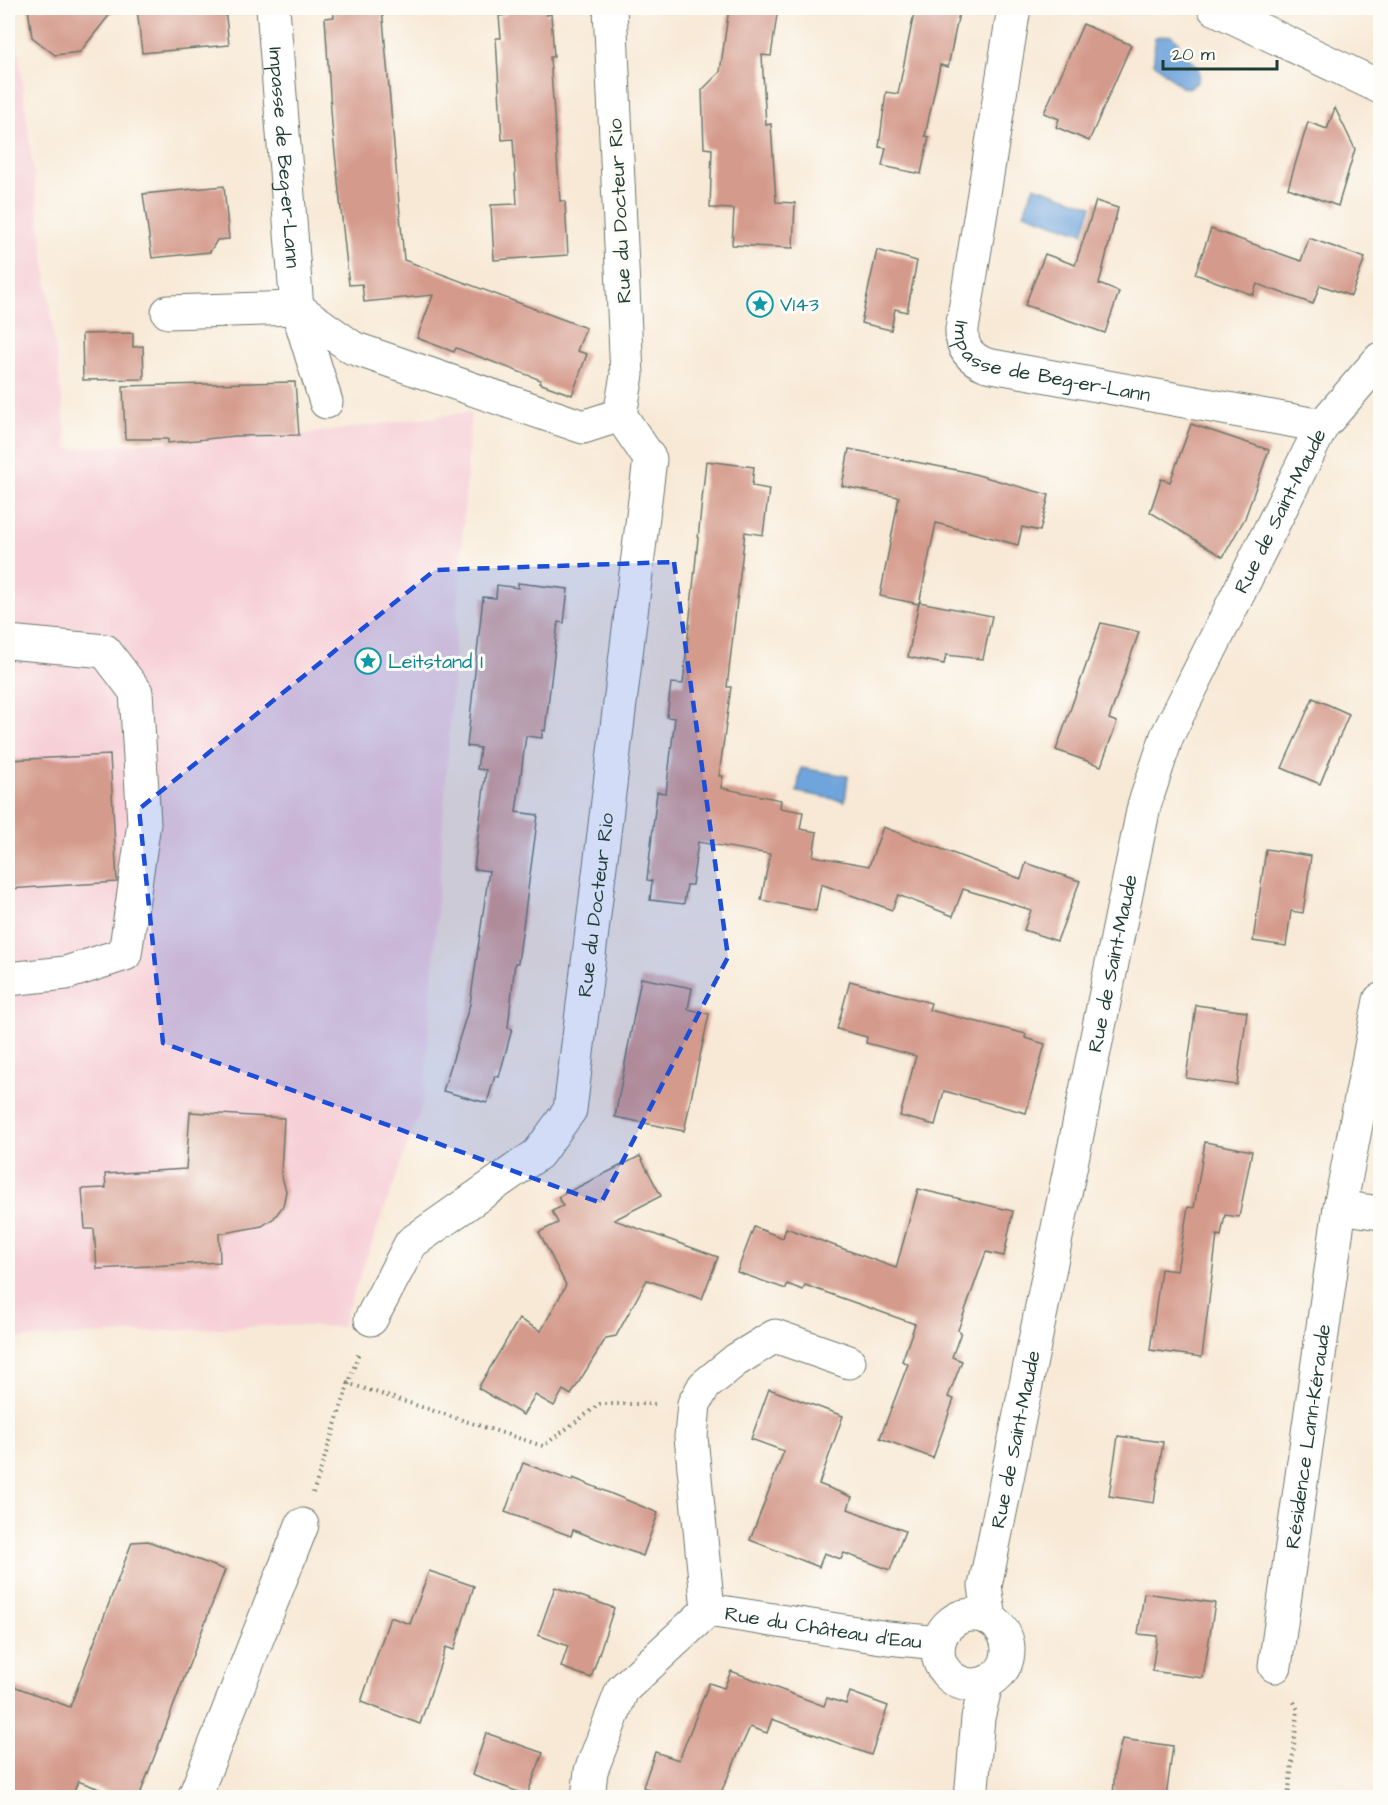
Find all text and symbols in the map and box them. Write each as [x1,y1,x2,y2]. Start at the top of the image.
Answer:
scale bar [1163,33,1277,71]
text: 20 m [1172,42,1215,67]
street label: Impasse de Beg-er-Lann [261,46,307,269]
street label: Rue du Docteur Rio [601,118,639,304]
place icon: V143 [745,289,775,319]
place label: V143 [780,291,819,319]
street label: Impasse de Beg-er-Lann [947,319,1153,409]
street label: Rue de Saint-Maude [1228,424,1334,598]
place icon: Leitstand I [353,646,383,676]
place label: Leitstand I [388,648,483,676]
street label: Rue du Docteur Rio [571,811,621,999]
street label: Rue de Saint-Maude [1081,872,1145,1055]
street label: Résidence Lann-Kéraude [1279,1322,1338,1551]
street label: Rue de Saint-Maude [984,1348,1048,1531]
street label: Rue du Château d'Eau [723,1600,923,1656]

